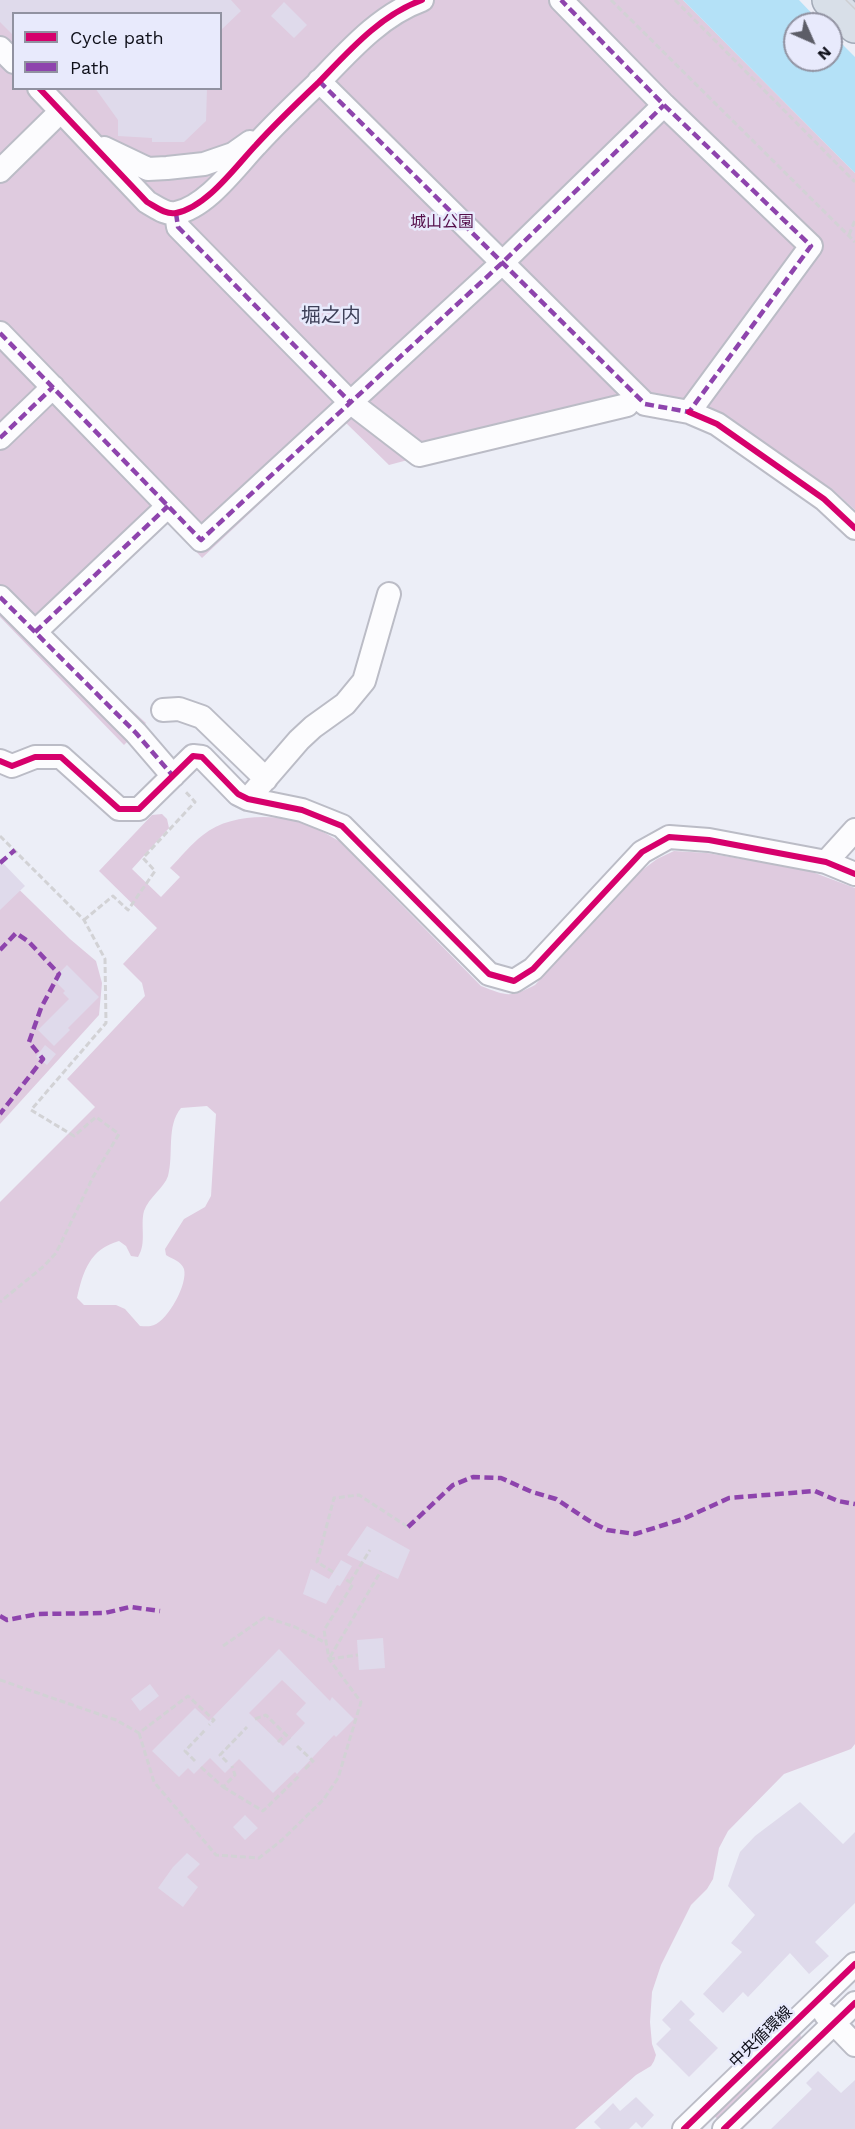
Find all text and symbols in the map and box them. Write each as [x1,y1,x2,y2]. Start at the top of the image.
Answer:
legend [12,12,222,90]
north arrow [783,12,843,72]
text: Cycle path [70,27,164,48]
text: N [814,43,836,65]
text: Path [70,57,110,78]
park label: 城山公園 [410,212,474,232]
district label: 堀之内 [301,304,361,328]
street label: 中央循環線 [726,2002,796,2072]

